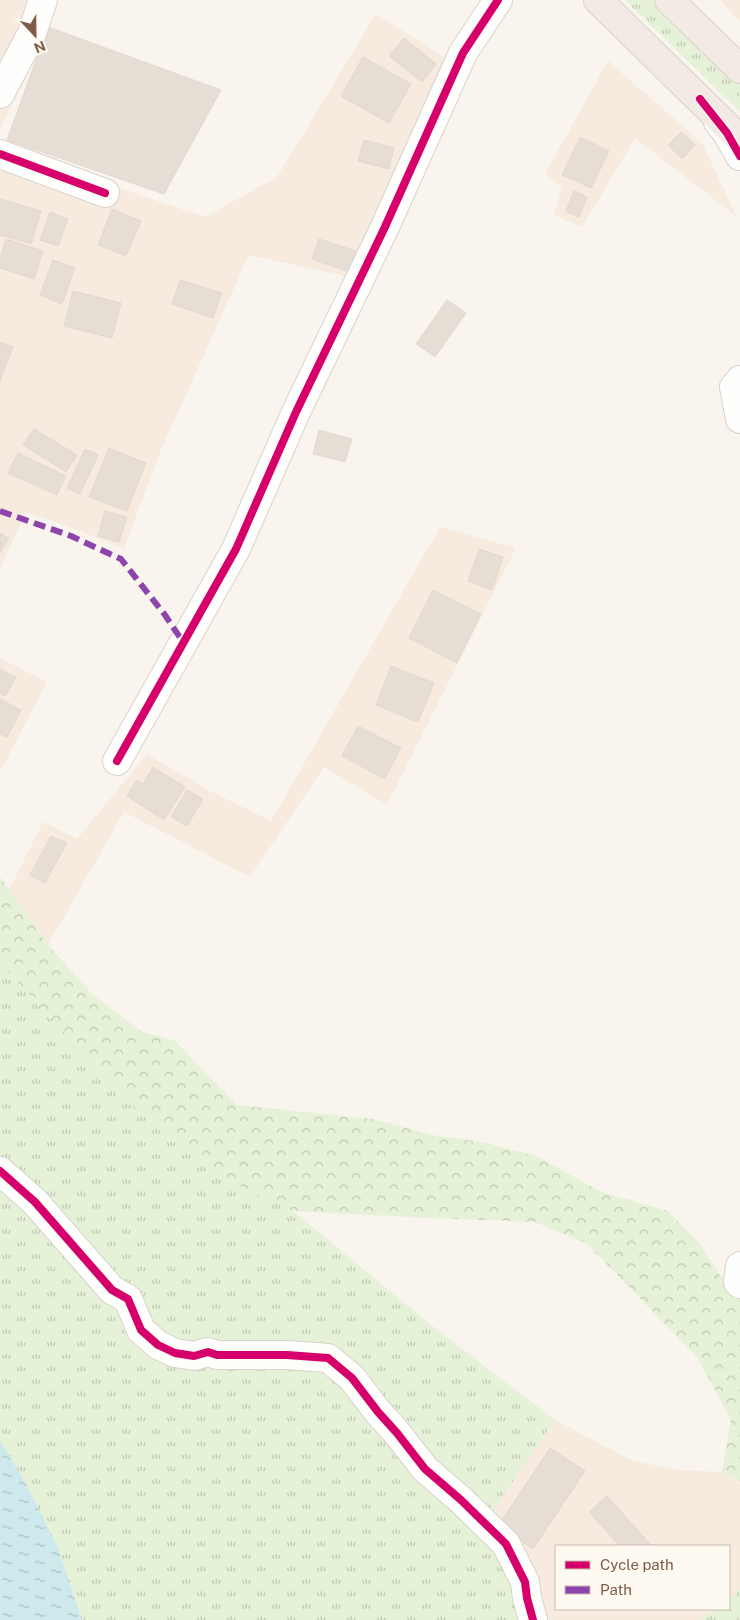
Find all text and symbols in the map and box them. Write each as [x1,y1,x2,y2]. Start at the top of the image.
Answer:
north arrow [10,10,60,60]
text: N [32,38,48,57]
legend [555,1545,730,1610]
text: Cycle path [600,1556,674,1573]
text: Path [600,1581,632,1598]

